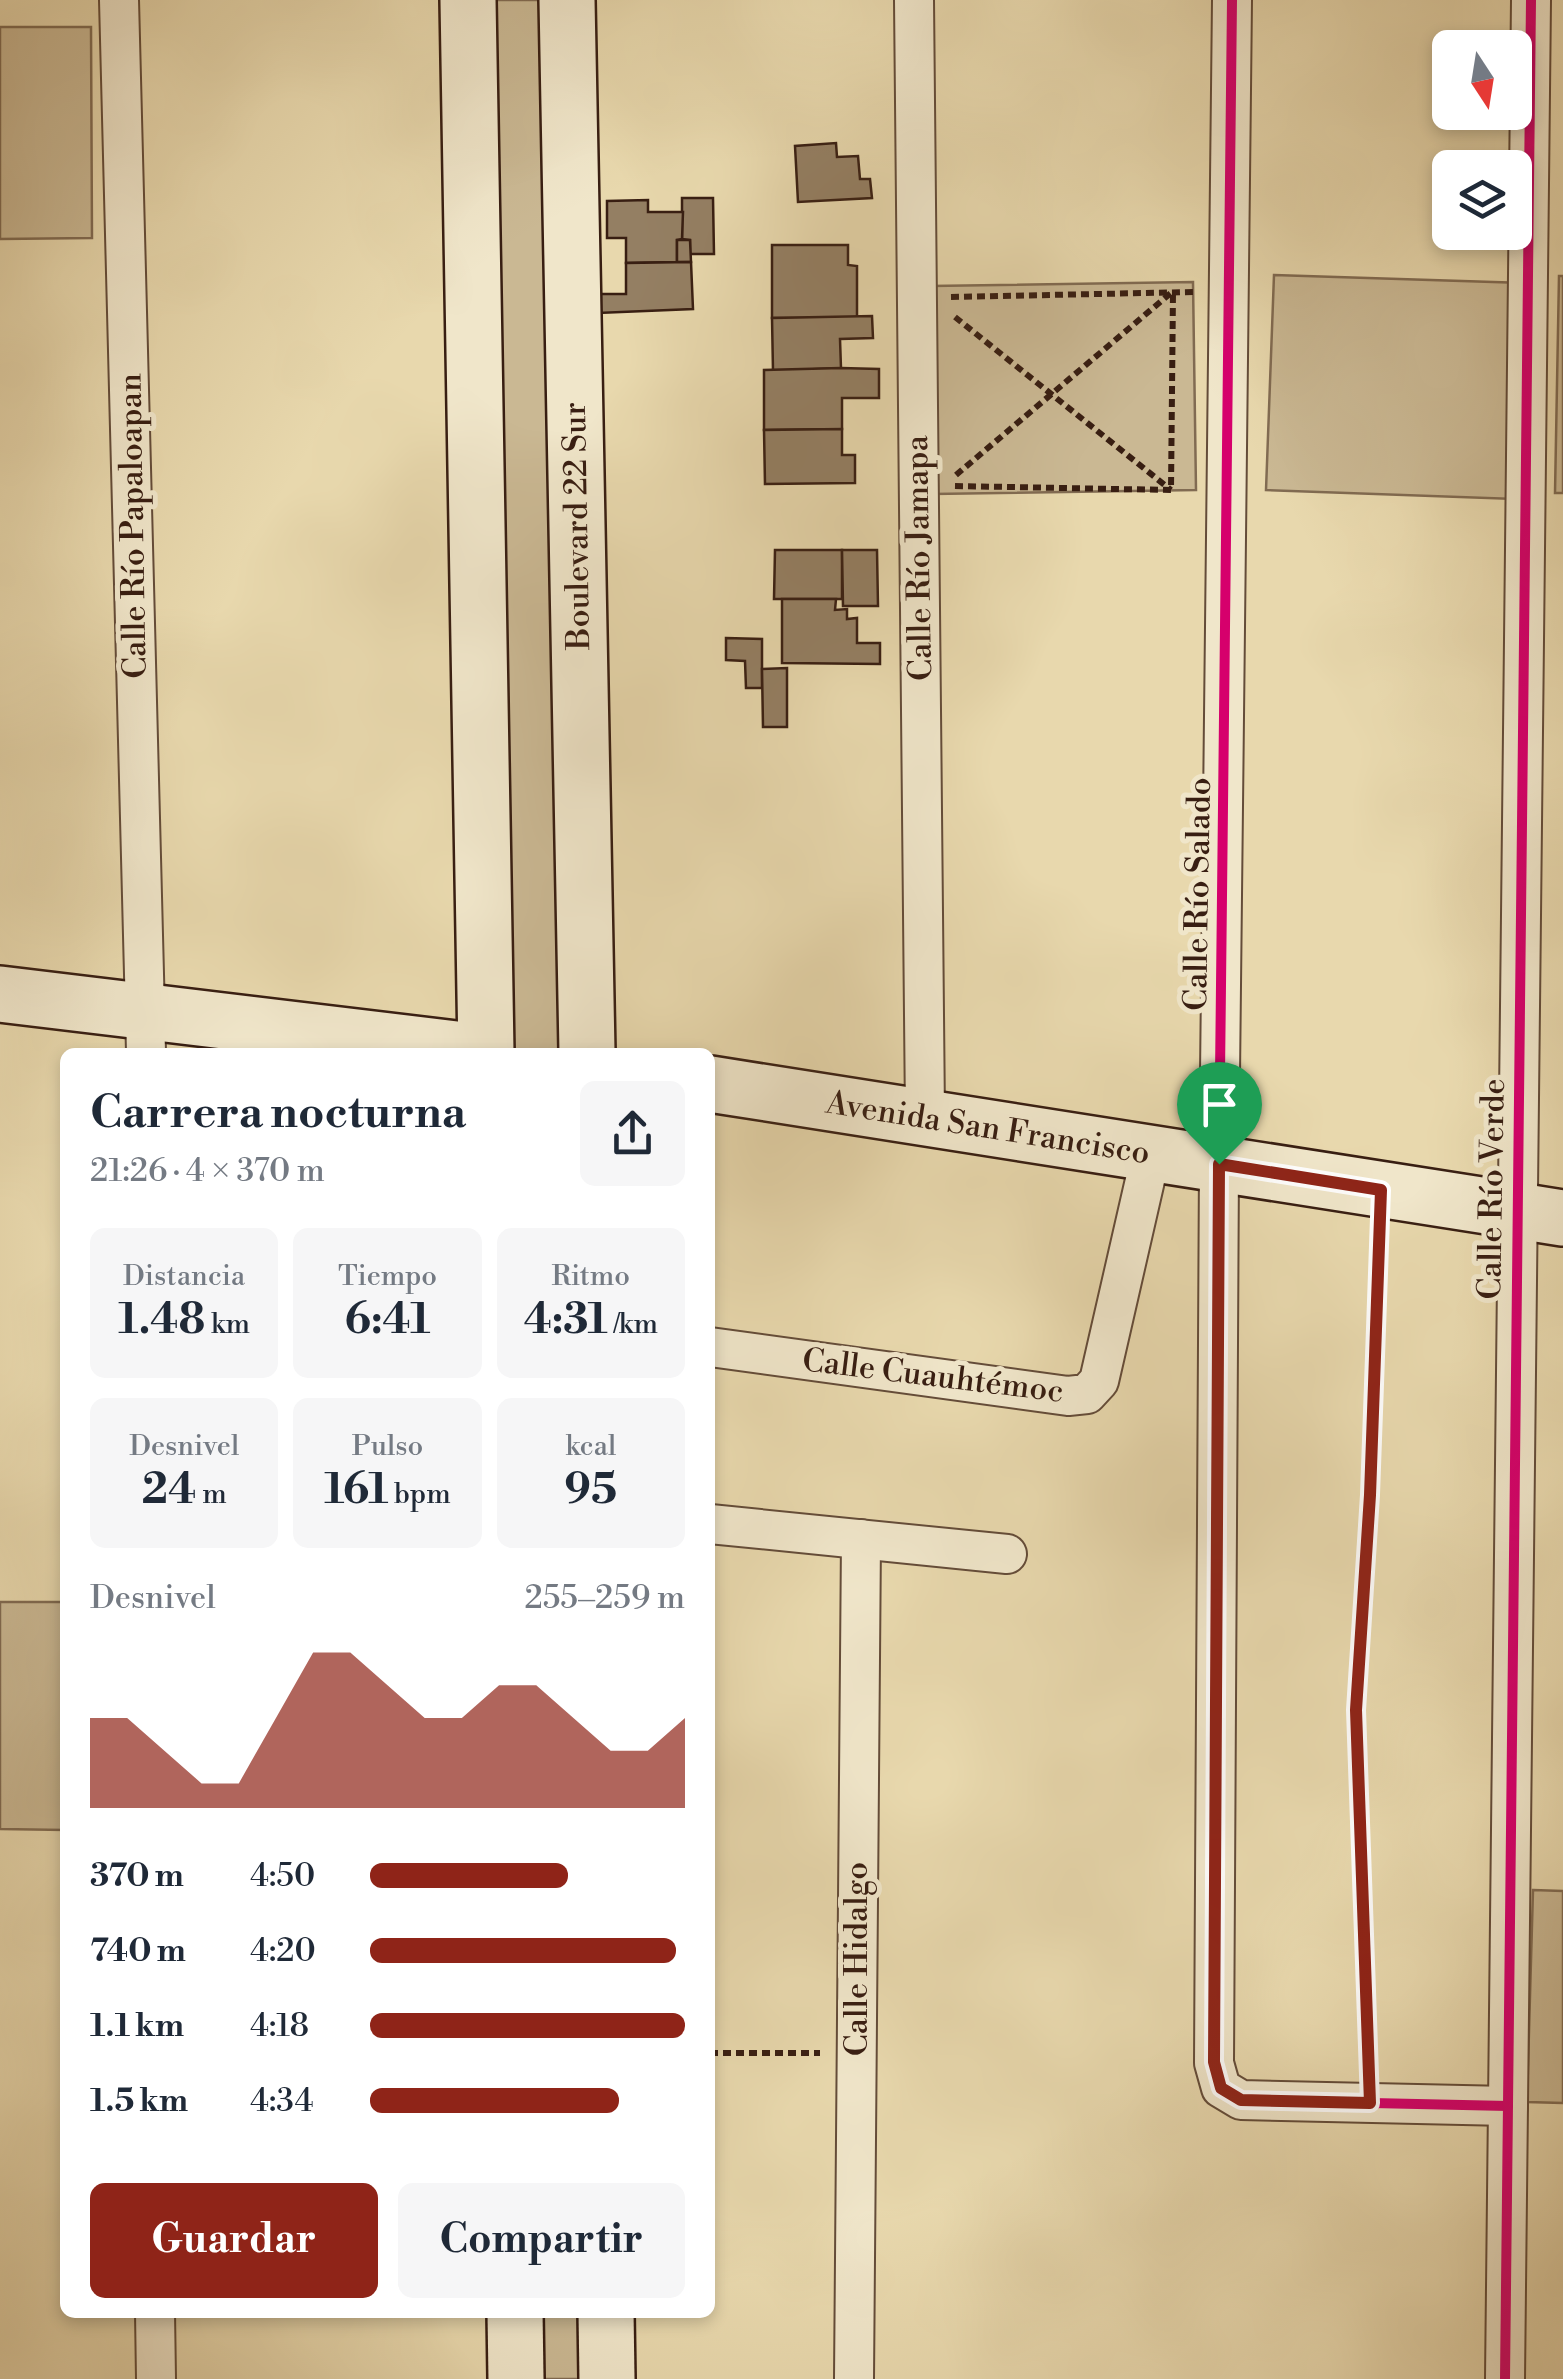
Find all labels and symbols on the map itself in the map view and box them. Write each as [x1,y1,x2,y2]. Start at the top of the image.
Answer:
north arrow [1432,30,1532,130]
street label: Calle Río Papaloapan [110,373,156,679]
street label: Boulevard 22 Sur [555,401,599,651]
street label: Calle Río Jamapa [897,434,941,681]
street label: Calle Río Salado [1176,777,1220,1011]
pin [1177,1062,1262,1165]
street label: Calle Río Verde [1470,1078,1514,1300]
street label: Avenida San Francisco [822,1082,1153,1173]
street label: Calle Cuauhtémoc [800,1340,1066,1412]
street label: Calle Hidalgo [837,1862,877,2056]

